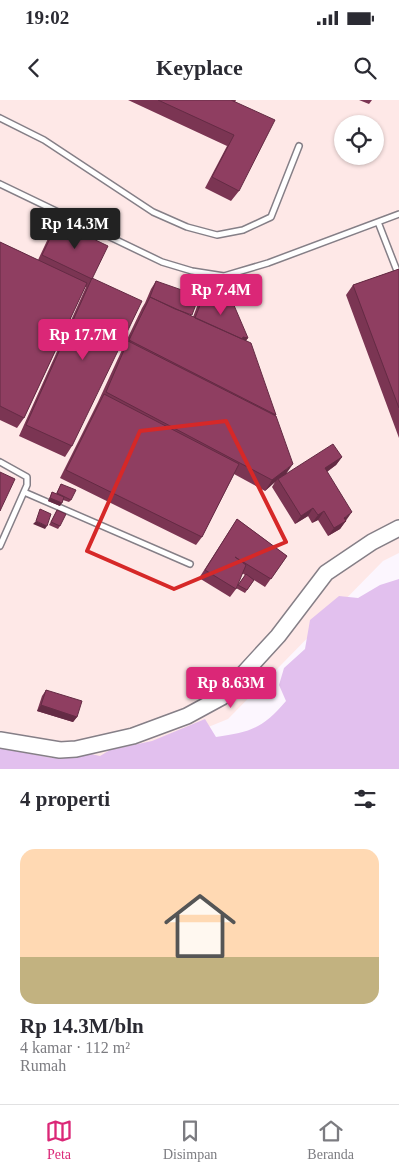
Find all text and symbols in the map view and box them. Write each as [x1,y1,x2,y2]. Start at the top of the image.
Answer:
text: 19:02 [25,7,69,28]
icon: back [20,54,48,82]
icon: search [351,54,379,82]
text: Keyplace [156,55,243,80]
map controls [334,115,384,165]
button: locate [334,115,384,165]
pin: Rp 14.3M [23,208,127,250]
text: Rp 14.3M [41,215,109,232]
pin: Rp 7.4M [175,274,267,316]
text: Rp 7.4M [191,281,251,298]
pin: Rp 17.7M [31,318,135,361]
text: Rp 17.7M [49,326,117,343]
pin: Rp 8.63M [179,666,283,709]
text: Rp 8.63M [197,674,265,691]
icon: filters [351,785,379,813]
text: 4 properti [20,787,110,811]
icon: home [155,881,245,971]
text: Rp 14.3M/bln [20,1014,144,1038]
text: 4 kamar · 112 m² [20,1039,130,1056]
text: Rumah [20,1057,66,1074]
tab: Peta [45,1117,73,1163]
tab: Disimpan [163,1117,217,1163]
tab: Beranda [307,1117,354,1163]

